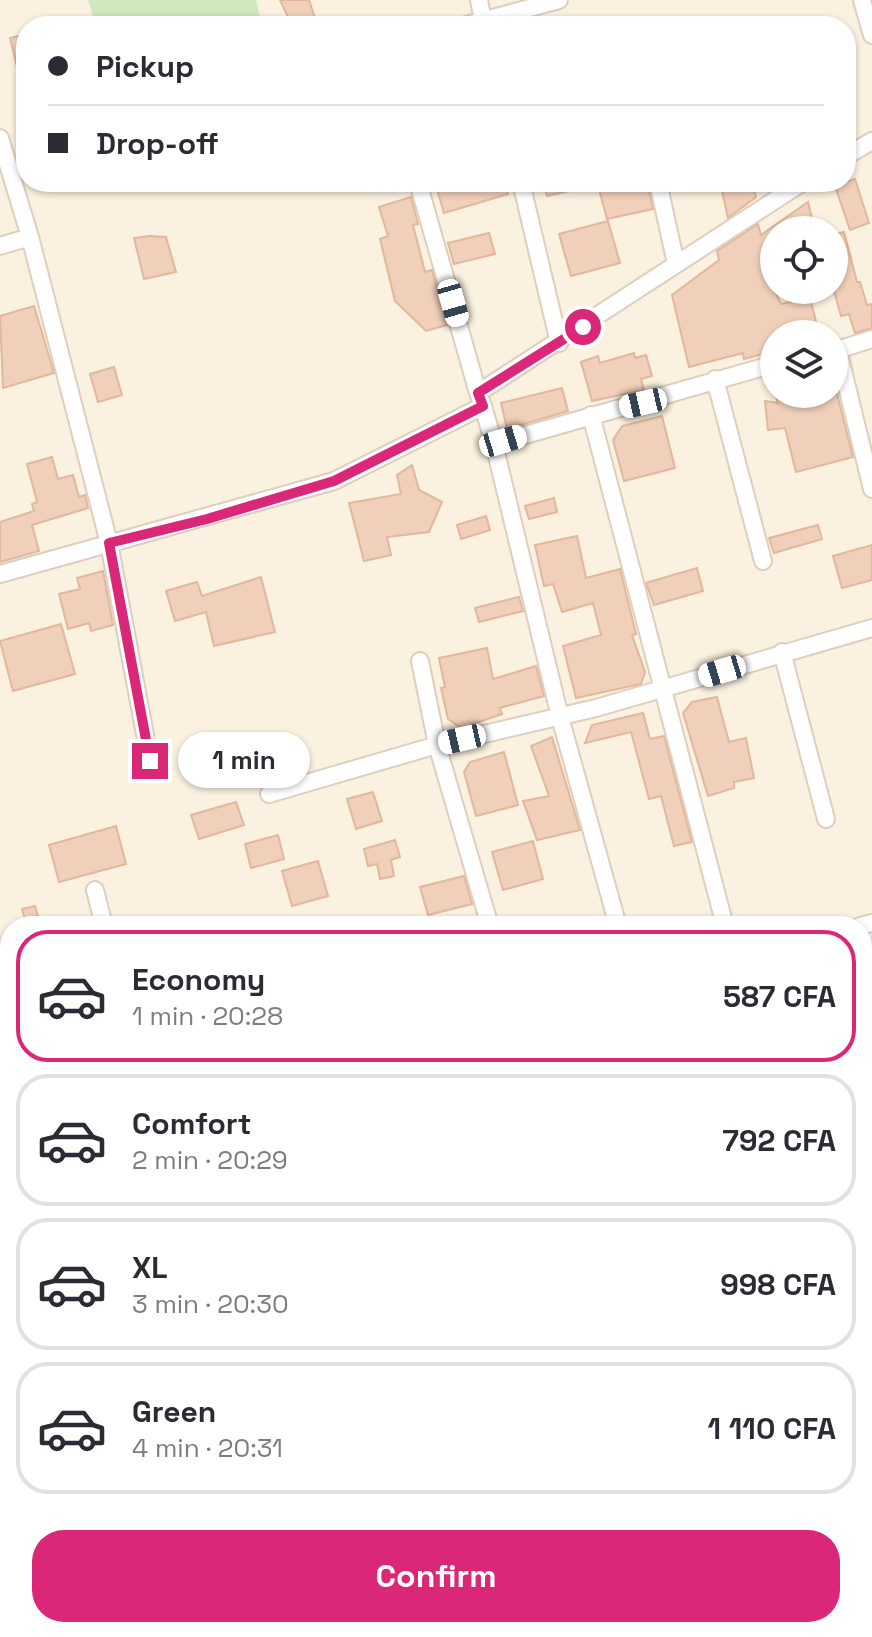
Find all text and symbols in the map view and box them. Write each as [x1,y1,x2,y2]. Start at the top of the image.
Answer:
text: Pickup [96,47,194,86]
text: Drop-off [96,124,219,163]
map controls [760,216,848,408]
button: locate [760,216,848,304]
car [435,277,471,329]
route start [565,309,601,345]
button: layers [760,320,848,408]
car [617,386,669,420]
car [477,423,529,459]
car [696,653,748,689]
car [436,722,488,756]
callout: 1 min [178,733,310,789]
route end [132,743,168,779]
text: 1 min [212,743,276,777]
icon: car [36,960,108,1032]
text: Economy [132,960,265,999]
text: 587 CFA [723,977,836,1016]
text: 1 min · 20:28 [132,999,283,1033]
icon: car [36,1104,108,1176]
text: Comfort [132,1104,251,1143]
text: 792 CFA [722,1121,836,1160]
text: 2 min · 20:29 [132,1143,288,1177]
icon: car [36,1248,108,1320]
text: XL [132,1248,168,1287]
text: 998 CFA [720,1265,836,1304]
text: 3 min · 20:30 [132,1287,289,1321]
icon: car [36,1392,108,1464]
text: Green [132,1392,216,1431]
text: 1 110 CFA [708,1409,836,1448]
text: 4 min · 20:31 [132,1431,283,1465]
button: Confirm [32,1530,840,1622]

